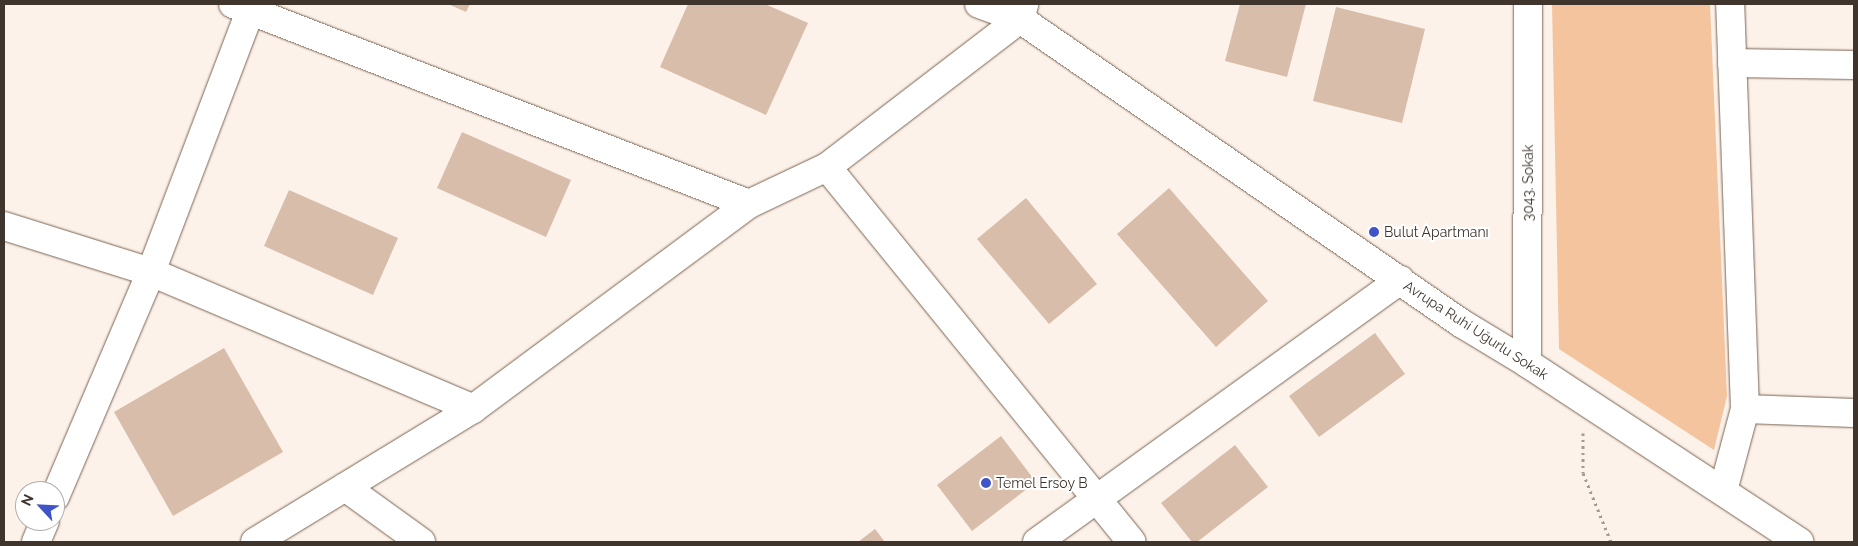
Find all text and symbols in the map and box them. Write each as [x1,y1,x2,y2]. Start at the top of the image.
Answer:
street label: 3043. Sokak [1520,145,1536,221]
place label: Bulut Apartmanı [1384,224,1489,240]
marker: Bulut Apartmanı [1368,226,1380,238]
street label: Avrupa Ruhi Uğurlu Sokak [1401,277,1551,383]
place label: Temel Ersoy B [996,475,1088,491]
marker: Temel Ersoy B [980,477,992,489]
north arrow [15,481,65,531]
text: N [18,492,37,508]

